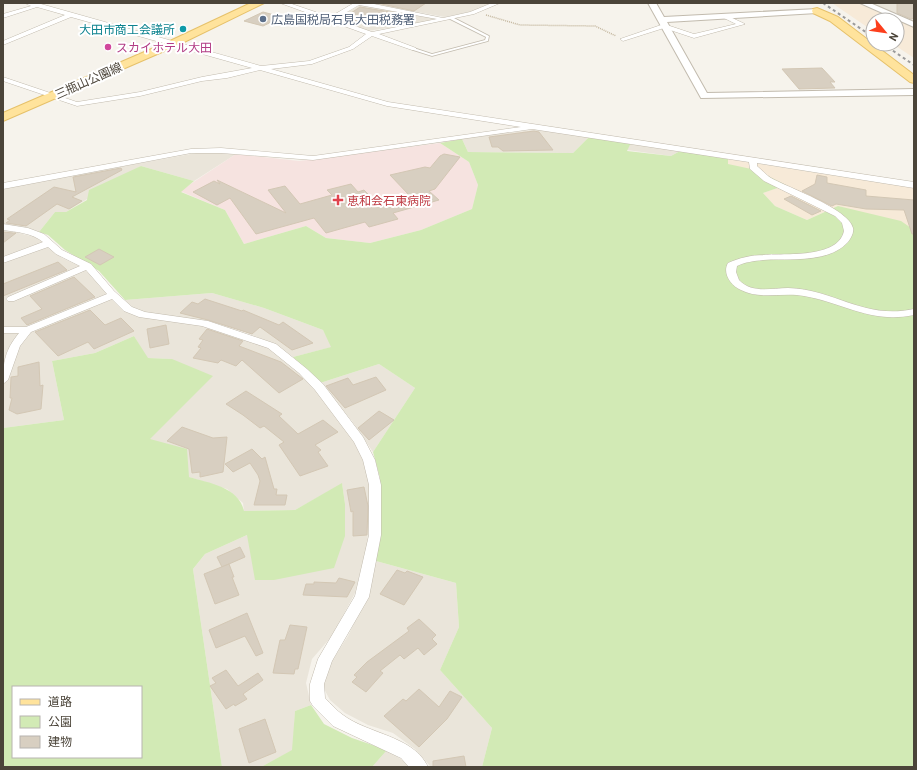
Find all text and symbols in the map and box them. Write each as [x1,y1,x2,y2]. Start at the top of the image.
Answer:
place label: 広島国税局石見大田税務署 [271,12,415,26]
north arrow [865,12,905,52]
marker: 広島国税局石見大田税務署 [258,14,268,24]
place label: 大田市商工会議所 [79,22,175,36]
marker: 大田市商工会議所 [178,24,188,34]
text: N [887,31,902,43]
place label: スカイホテル大田 [116,40,212,54]
marker: スカイホテル大田 [103,42,113,52]
street label: 三瓶山公園線 [52,59,124,101]
place label: 恵和会石東病院 [347,193,431,207]
marker: 恵和会石東病院 [332,194,344,206]
legend [12,686,142,758]
text: 道路 [48,694,72,708]
text: 公園 [48,714,72,728]
text: 建物 [48,734,72,748]

